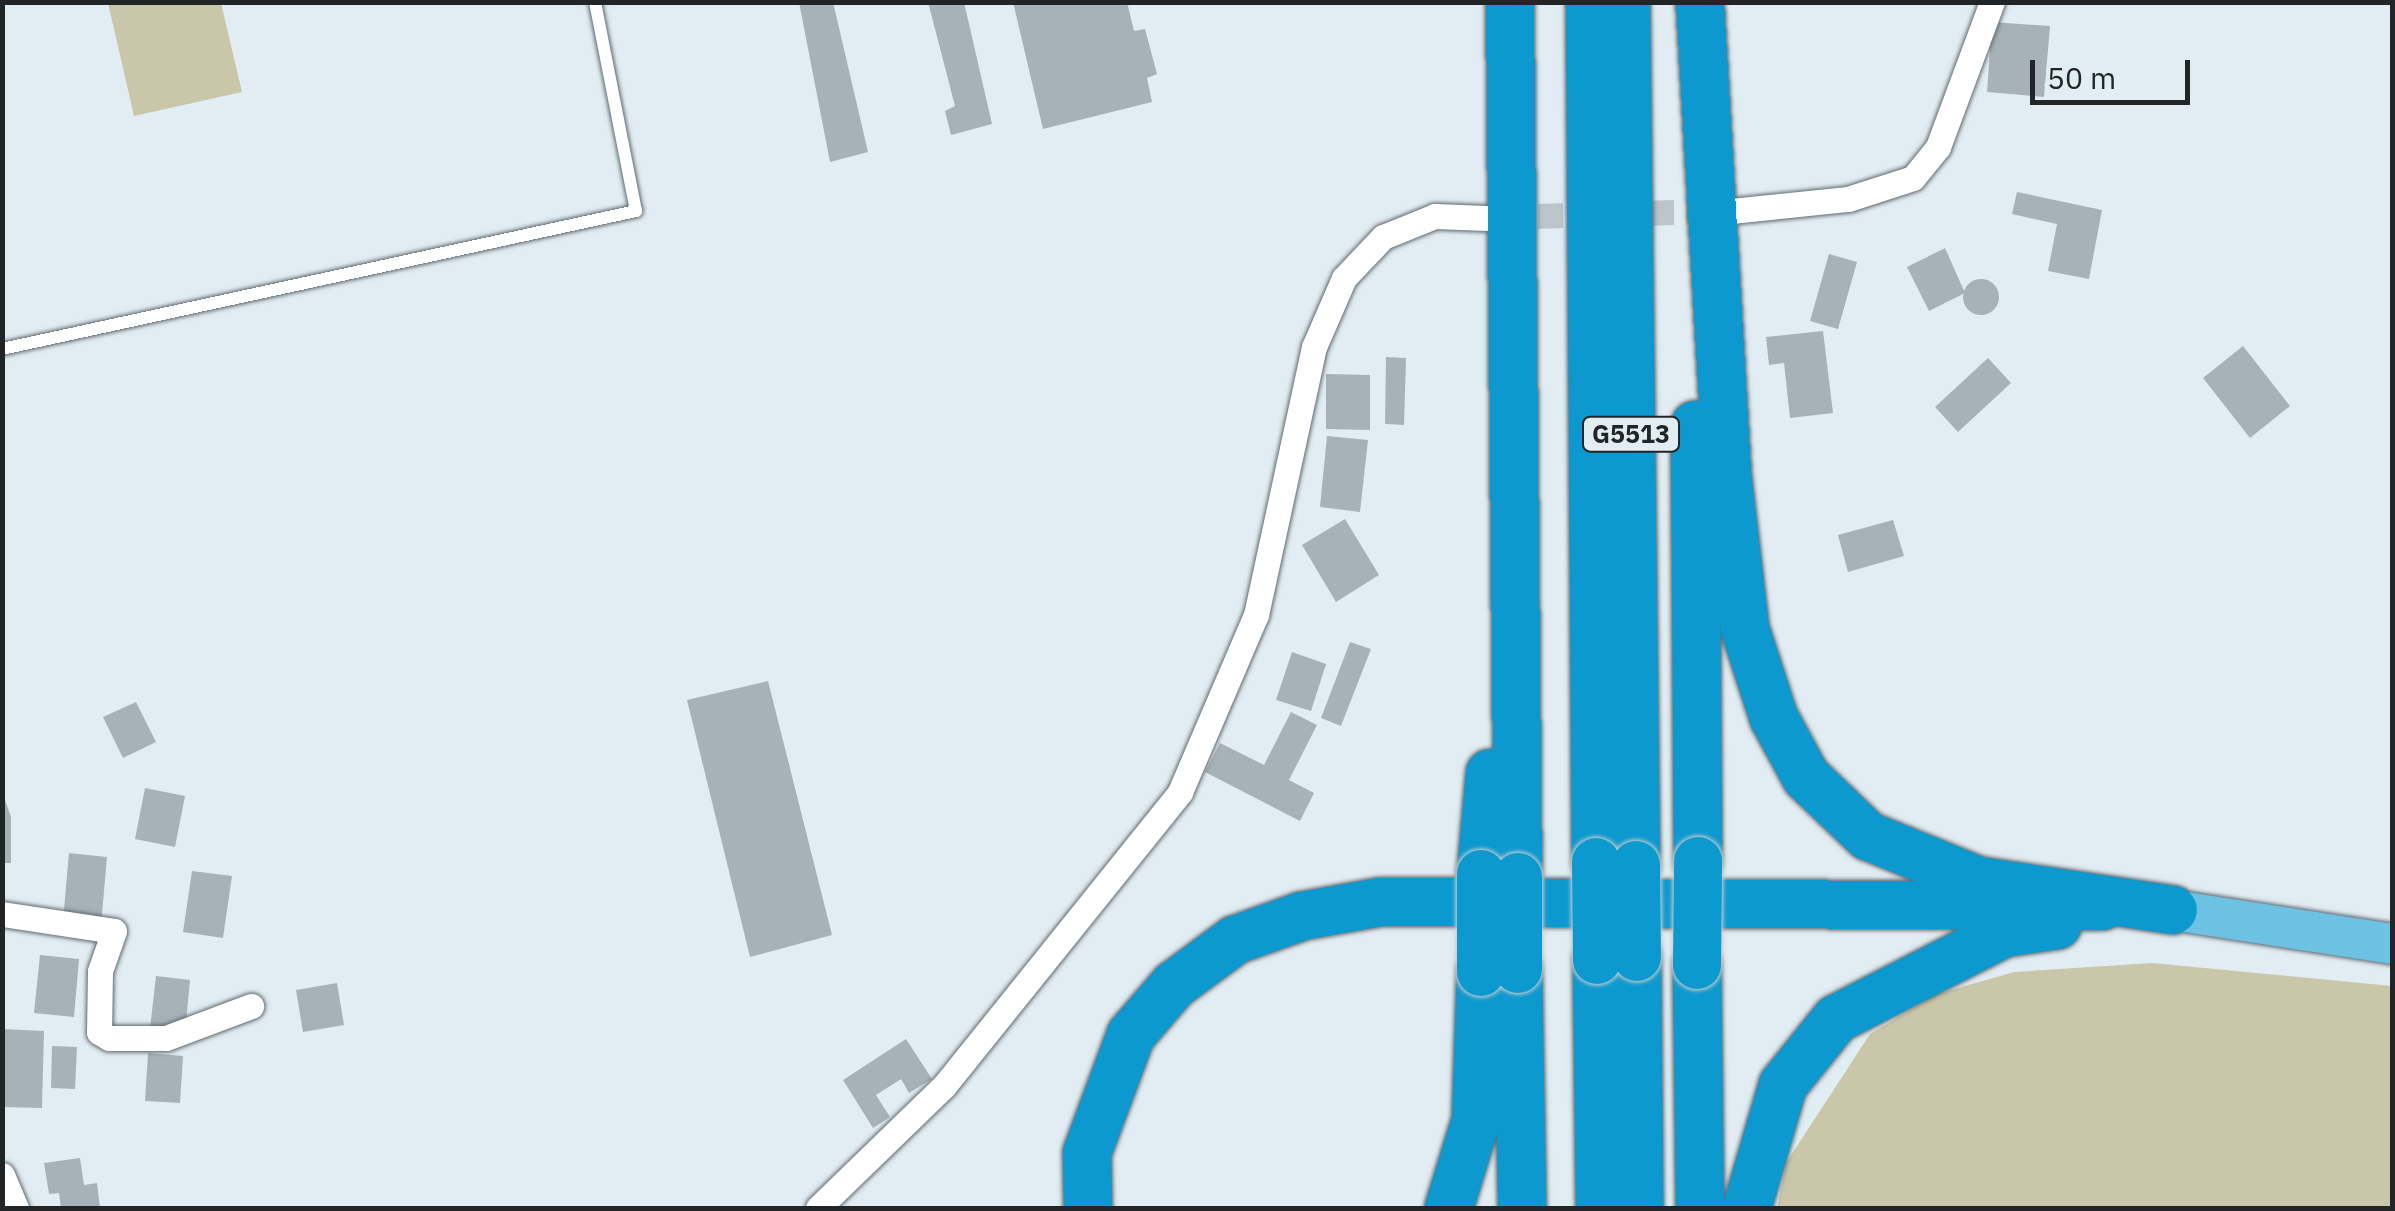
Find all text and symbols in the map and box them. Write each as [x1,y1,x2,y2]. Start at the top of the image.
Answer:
scale bar [2035,40,2195,102]
text: 50 m [2047,58,2116,97]
road number: G5513 [1581,414,1681,454]

